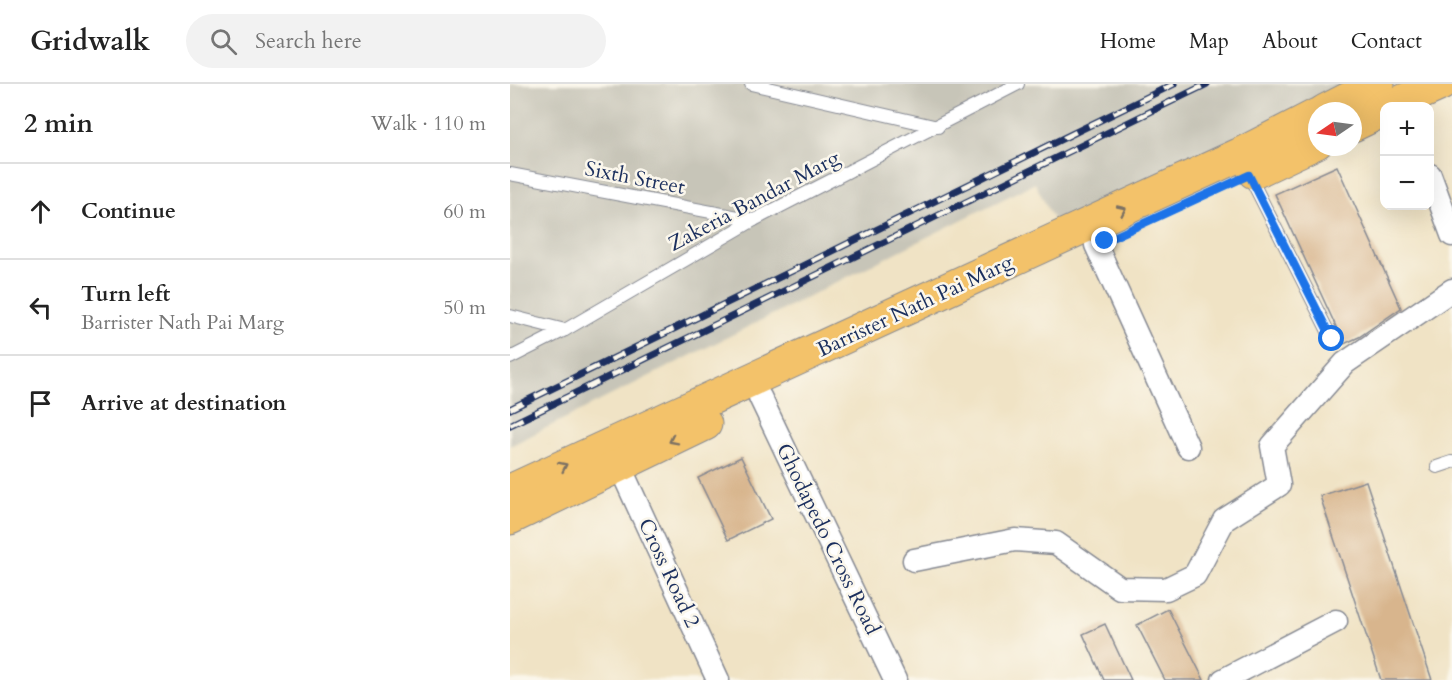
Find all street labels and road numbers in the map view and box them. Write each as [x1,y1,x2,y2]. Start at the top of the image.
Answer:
street label: Zakeria Bandar Marg [663,143,845,258]
street label: Sixth Street [583,154,688,202]
street label: Barrister Nath Pai Marg [812,248,1018,364]
street label: Ghodapedo Cross Road [769,438,887,640]
street label: Cross Road 2 [631,514,707,633]

